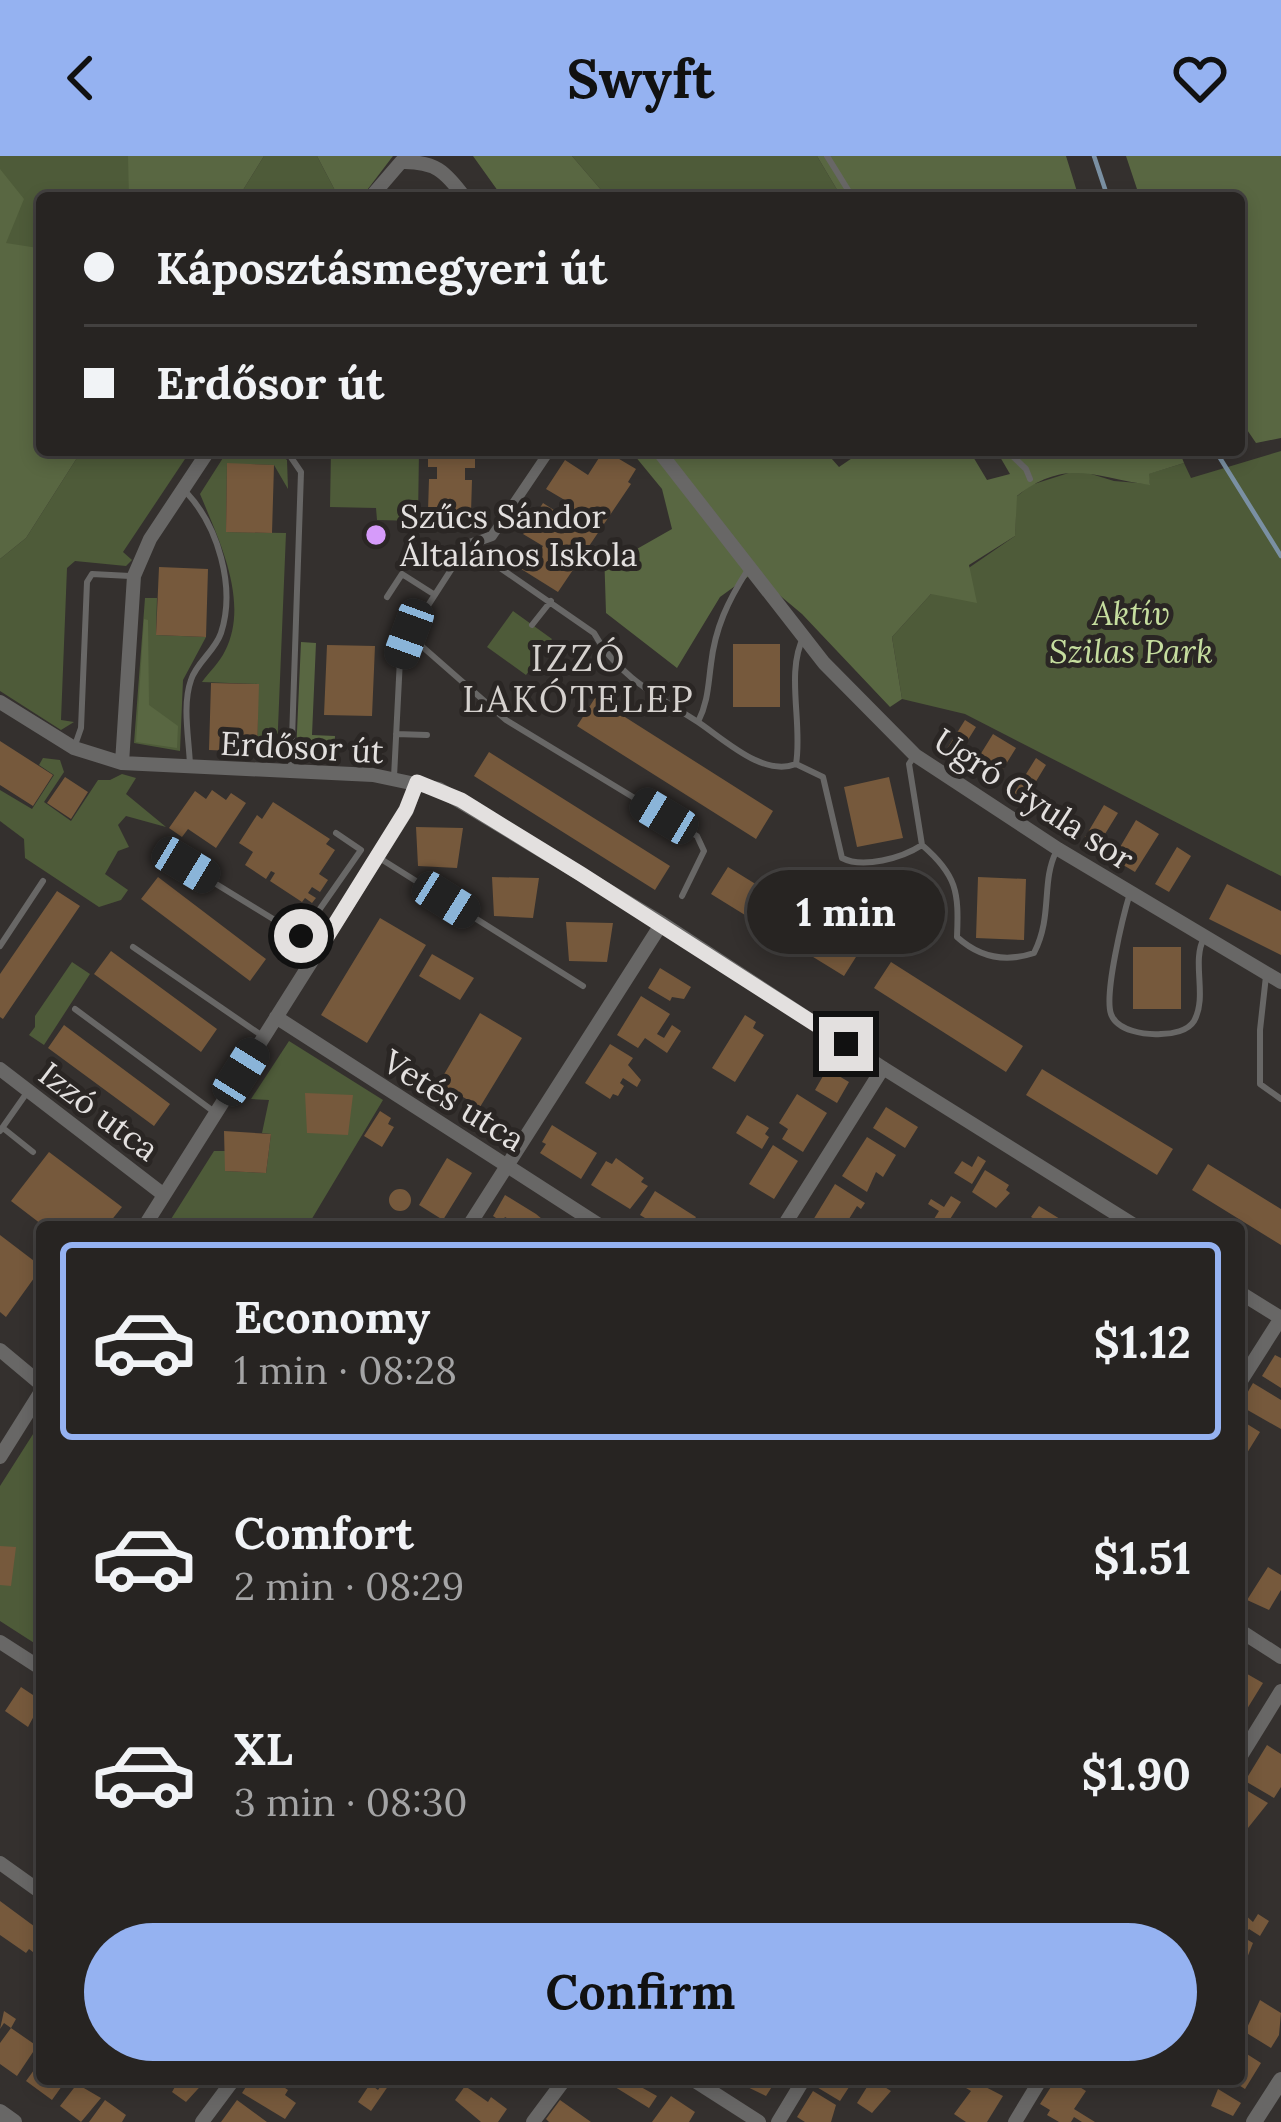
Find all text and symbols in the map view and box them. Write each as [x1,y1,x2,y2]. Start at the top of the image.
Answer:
text: Swyft [567,44,714,113]
icon: back [48,45,114,111]
icon: heart [1167,45,1233,111]
text: Káposztásmegyeri út [156,239,607,296]
text: Erdősor út [156,354,384,411]
place label: Szűcs Sándor Általános Iskola [399,495,638,575]
marker: Szűcs Sándor Általános Iskola [363,522,389,548]
park label: Aktív Szilas Park [1049,592,1213,672]
car [380,594,438,674]
district label: IZZÓ LAKÓTELEP [462,635,696,722]
street label: Ugró Gyula sor [926,719,1142,880]
street label: Erdősor út [219,722,385,772]
car [624,782,704,850]
car [146,831,226,899]
car [406,866,486,934]
callout: 1 min [747,870,945,954]
text: 1 min [796,887,896,937]
route start [274,909,328,963]
route end [819,1017,873,1071]
car [207,1032,275,1112]
street label: Vetés utca [374,1039,533,1160]
street label: Izzó utca [31,1052,167,1170]
icon: car [90,1287,198,1395]
text: Economy [234,1288,430,1345]
text: $1.12 [1094,1313,1191,1370]
text: 1 min · 08:28 [234,1345,457,1395]
icon: car [90,1503,198,1611]
text: Comfort [234,1504,414,1561]
text: $1.51 [1093,1529,1191,1586]
text: 2 min · 08:29 [234,1561,464,1611]
icon: car [90,1719,198,1827]
text: XL [234,1720,293,1777]
text: $1.90 [1081,1745,1191,1802]
text: 3 min · 08:30 [234,1777,468,1827]
button: Confirm [84,1923,1197,2061]

